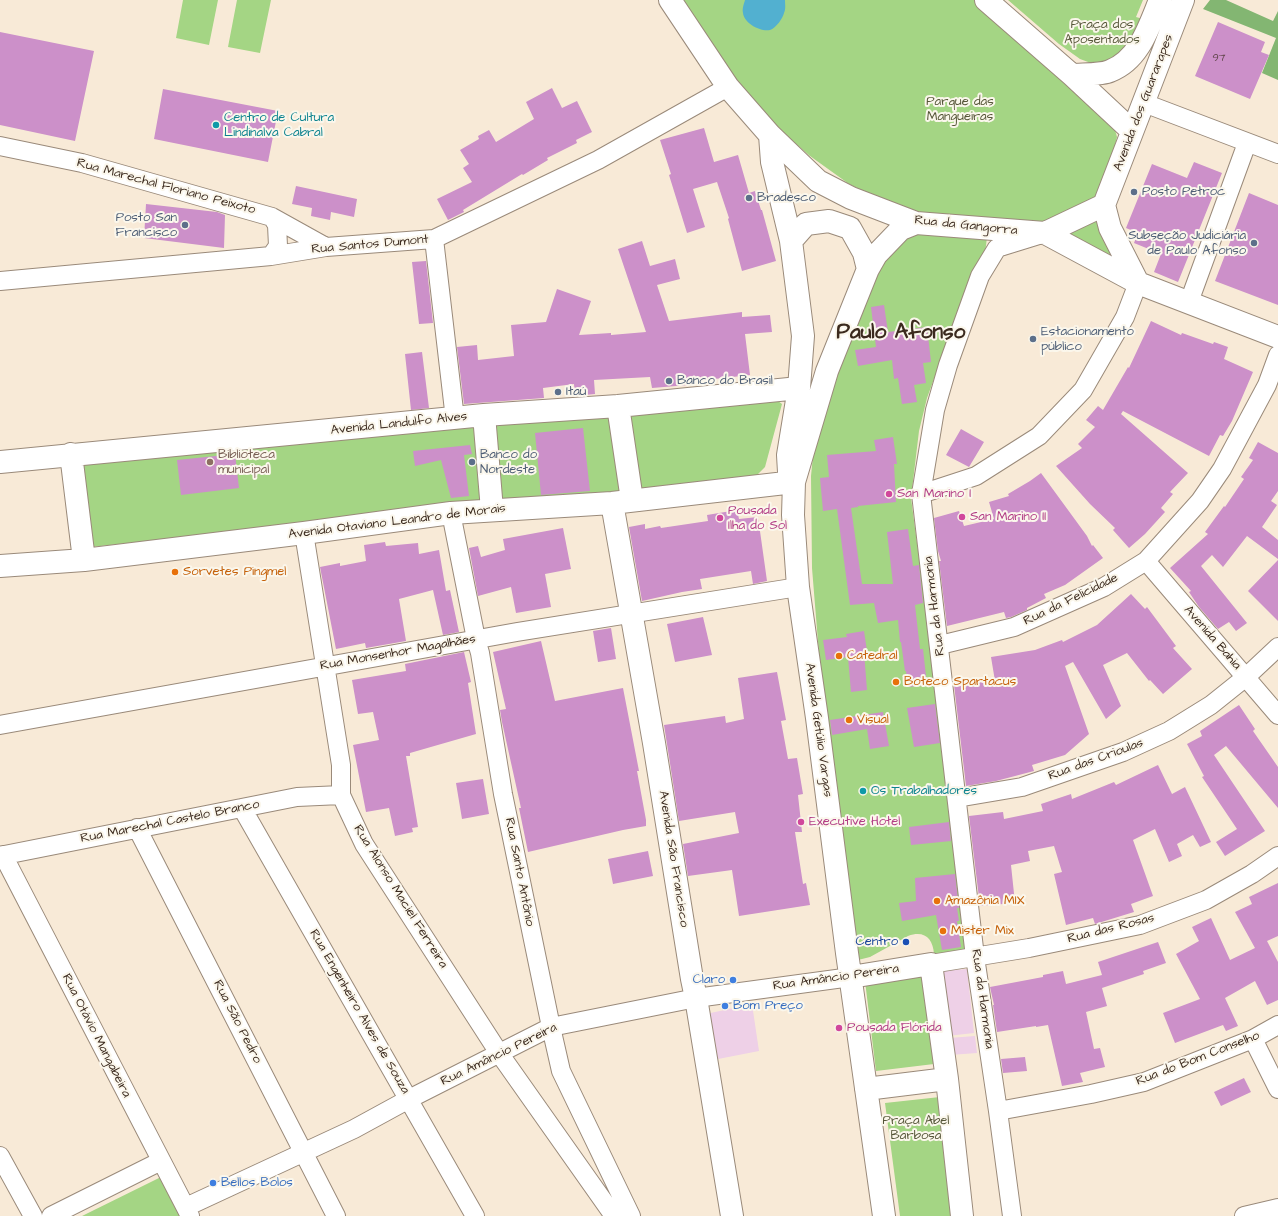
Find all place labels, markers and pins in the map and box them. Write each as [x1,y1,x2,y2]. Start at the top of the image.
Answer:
place label: Centro de Cultura Lindinalva Cabral [224,110,334,141]
marker: Centro de Cultura Lindinalva Cabral [211,120,221,130]
place label: Posto Petroc [1142,184,1225,200]
marker: Posto Petroc [1129,187,1139,197]
place label: Bradesco [757,190,816,206]
marker: Bradesco [744,193,754,203]
place label: Posto San Francisco [115,210,177,241]
marker: Posto San Francisco [180,220,190,230]
place label: Subseção Judiciária de Paulo Afonso [1128,228,1246,259]
marker: Subseção Judiciária de Paulo Afonso [1249,238,1259,248]
place label: Estacionamento público [1041,324,1134,355]
marker: Estacionamento público [1028,334,1038,344]
place label: Banco do Brasil [677,373,773,389]
marker: Banco do Brasil [664,376,674,386]
place label: Itaú [566,384,586,400]
marker: Itaú [553,387,563,397]
place label: Biblioteca municipal [218,447,275,478]
place label: Banco do Nordeste [480,447,537,478]
marker: Biblioteca municipal [205,457,215,467]
marker: Banco do Nordeste [467,457,477,467]
place label: San Marino I [897,486,971,502]
marker: San Marino I [884,489,894,499]
place label: Pousada Ilha do Sol [728,503,787,534]
place label: San Marino II [970,509,1046,525]
marker: San Marino II [957,512,967,522]
marker: Pousada Ilha do Sol [715,513,725,523]
place label: Sorvetes Pingmel [183,564,286,580]
marker: Sorvetes Pingmel [170,567,180,577]
place label: Catedral [847,648,898,664]
marker: Catedral [834,651,844,661]
place label: Boteco Spartacus [904,674,1016,690]
marker: Boteco Spartacus [891,677,901,687]
place label: Visual [857,712,889,728]
marker: Visual [844,715,854,725]
place label: Os Trabalhadores [871,783,977,799]
marker: Os Trabalhadores [858,786,868,796]
place label: Executive Hotel [809,814,900,830]
marker: Executive Hotel [796,817,806,827]
place label: Amazônia MIX [945,893,1025,909]
marker: Amazônia MIX [932,896,942,906]
place label: Mister Mix [951,923,1014,939]
marker: Mister Mix [938,926,948,936]
place label: Centro [856,934,898,950]
marker: Centro [901,937,911,947]
place label: Claro [693,972,725,988]
marker: Claro [728,975,738,985]
place label: Bom Preço [733,998,803,1014]
marker: Bom Preço [720,1001,730,1011]
place label: Pousada Flórida [847,1020,942,1036]
marker: Pousada Flórida [834,1023,844,1033]
place label: Bellos Bolos [221,1175,293,1191]
marker: Bellos Bolos [208,1178,218,1188]

